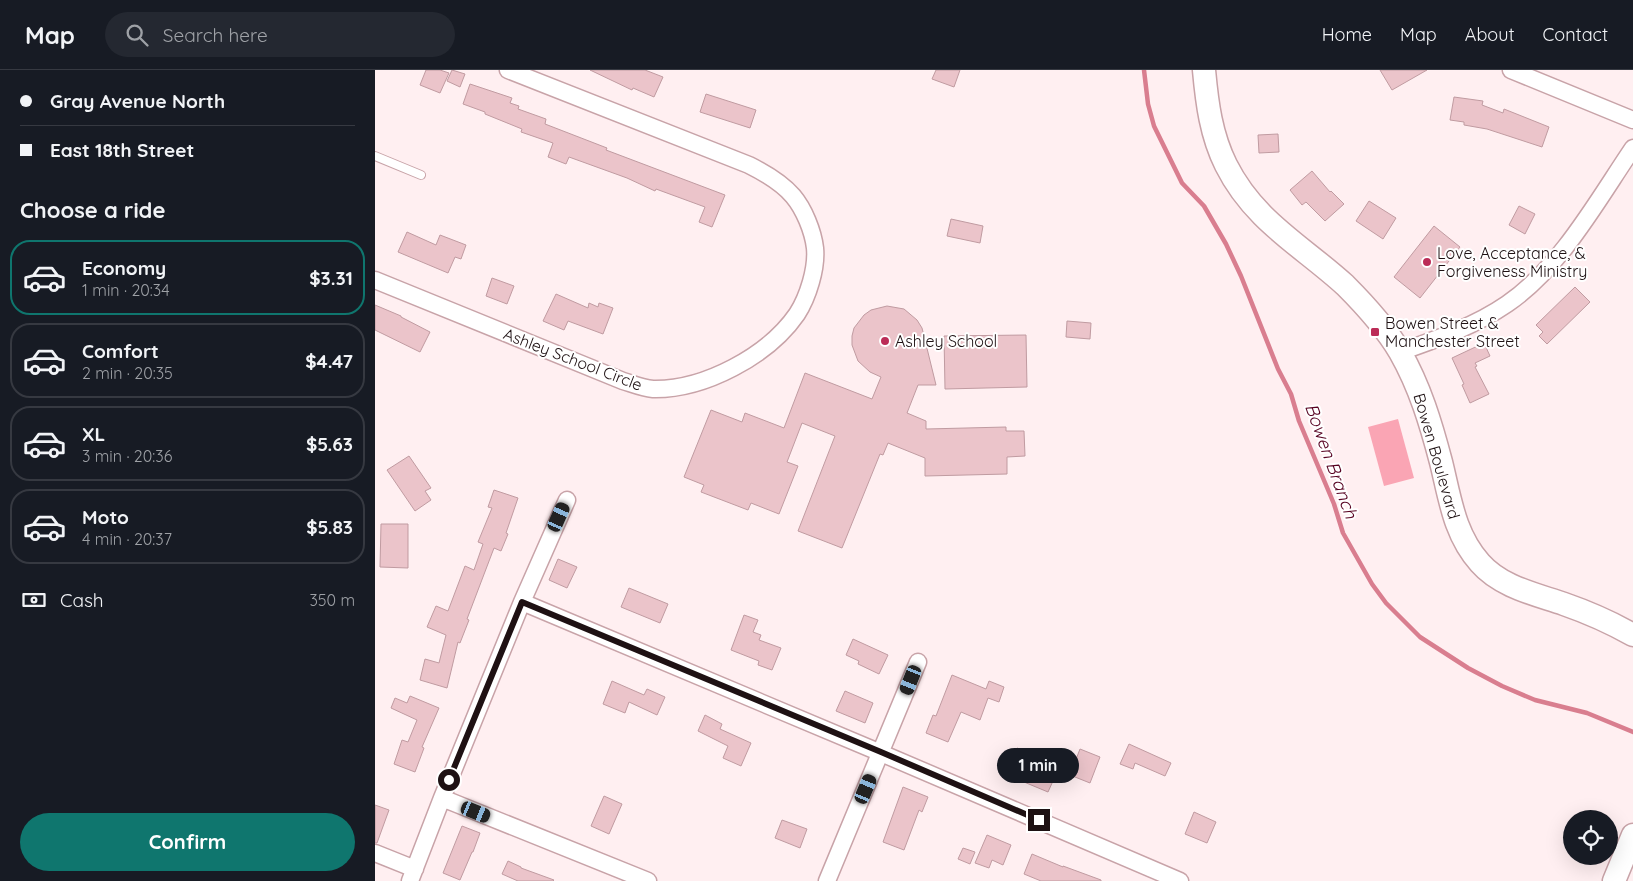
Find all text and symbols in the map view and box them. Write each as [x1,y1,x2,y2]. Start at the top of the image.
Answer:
search box [105,12,455,57]
text: Map [25,20,75,50]
icon: search [123,21,151,49]
text: Search here [163,23,268,47]
text: Home [1322,23,1372,46]
text: Map [1400,23,1437,46]
text: About [1465,23,1515,46]
text: Contact [1543,23,1608,46]
text: Gray Avenue North [50,89,225,113]
text: East 18th Street [50,138,194,162]
text: Choose a ride [20,196,165,224]
place label: Love, Acceptance, & Forgiveness Ministry [1437,243,1587,281]
icon: car [22,255,67,300]
text: Economy [82,256,166,280]
marker: Love, Acceptance, & Forgiveness Ministry [1421,256,1433,268]
text: $3.31 [309,266,353,290]
text: 1 min · 20:34 [82,280,170,300]
place label: Bowen Street & Manchester Street [1385,313,1520,351]
street label: Ashley School Circle [501,323,645,395]
marker: Bowen Street & Manchester Street [1369,326,1381,338]
place label: Ashley School [895,331,997,351]
marker: Ashley School [879,335,891,347]
icon: car [22,338,67,383]
text: Comfort [82,339,159,363]
text: $4.47 [305,349,353,373]
text: 2 min · 20:35 [82,363,173,383]
street label: Bowen Boulevard [1409,391,1465,521]
water label: Bowen Branch [1300,400,1363,522]
icon: car [22,421,67,466]
text: XL [82,422,105,446]
text: $5.63 [306,432,353,456]
text: 3 min · 20:36 [82,446,172,466]
car [546,500,571,534]
icon: car [22,504,67,549]
text: Moto [82,505,129,529]
text: $5.83 [306,515,353,539]
text: 4 min · 20:37 [82,529,172,549]
icon: cash [20,586,48,614]
text: Cash [60,588,104,612]
text: 350 m [309,590,355,610]
car [898,663,923,697]
callout: 1 min [998,748,1080,782]
text: 1 min [1019,755,1057,775]
route start [438,769,460,791]
car [853,772,878,806]
car [459,799,492,825]
route end [1028,809,1050,831]
map controls [1563,810,1618,865]
button: locate [1563,810,1618,865]
button: Confirm [20,813,355,871]

